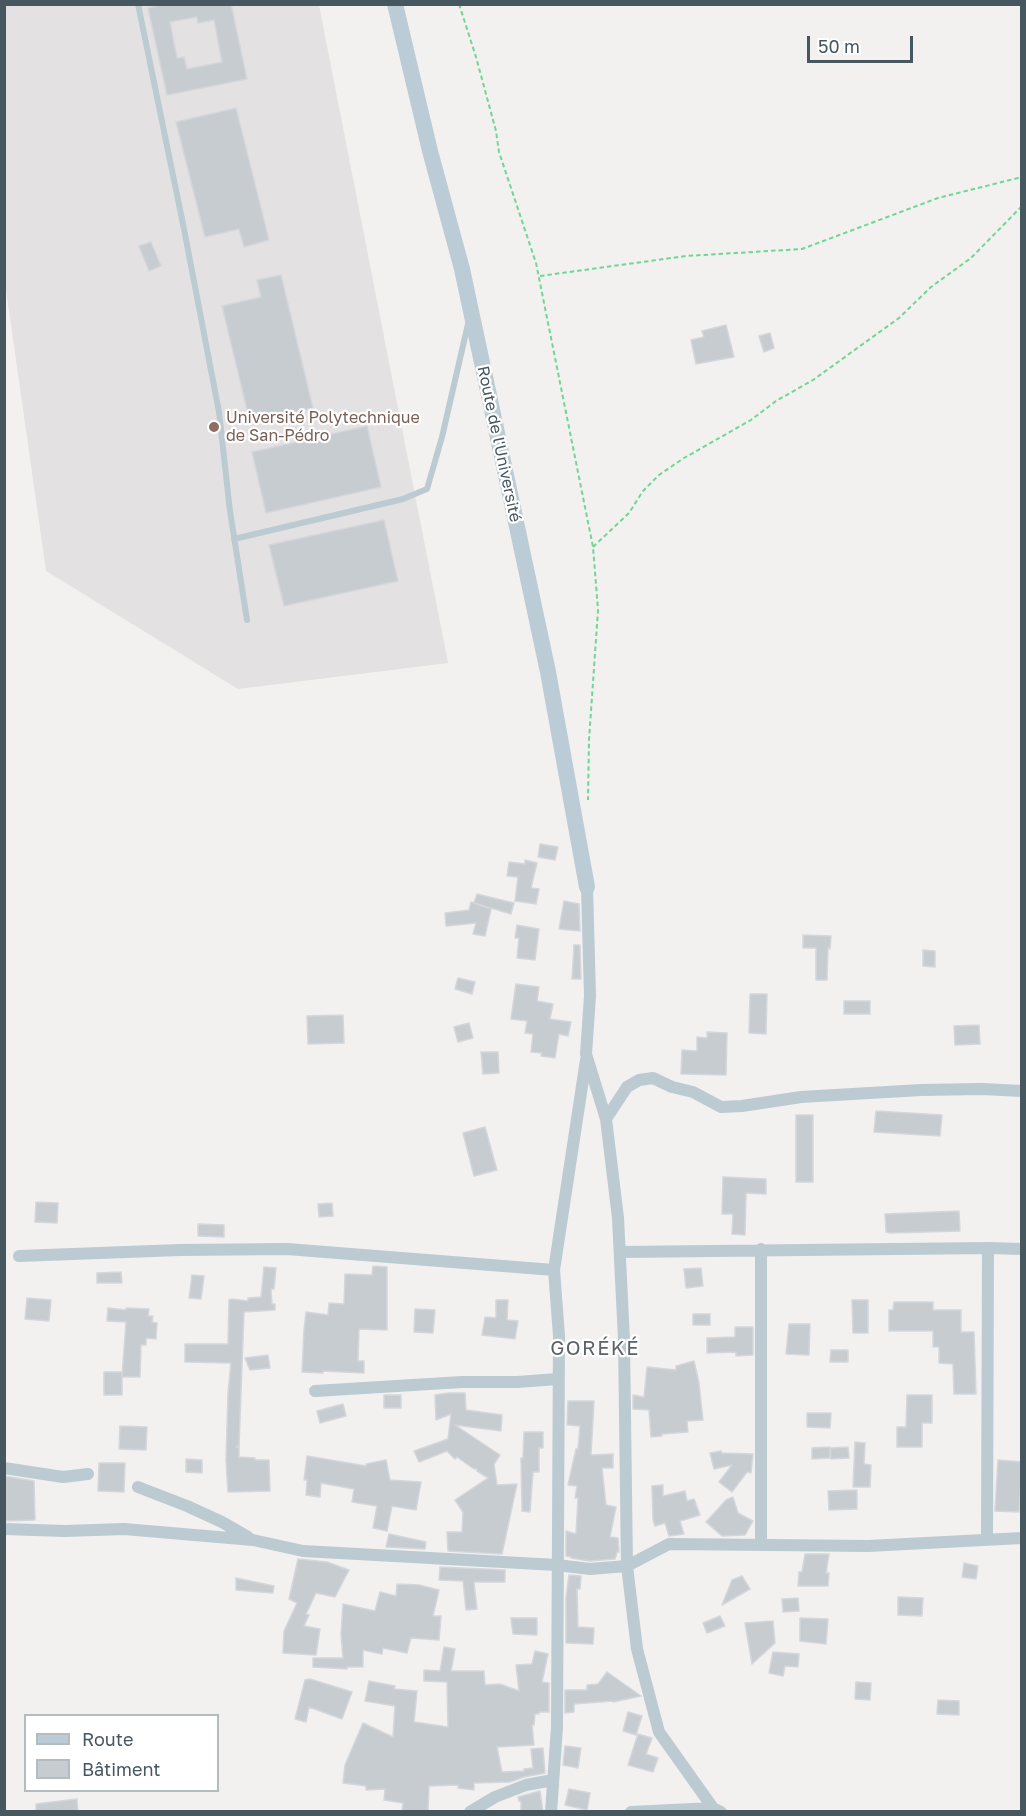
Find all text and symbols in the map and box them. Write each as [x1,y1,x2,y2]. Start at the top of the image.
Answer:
scale bar [810,24,916,62]
text: 50 m [818,35,860,57]
street label: Route de l'Université [473,364,525,524]
place label: Université Polytechnique de San-Pédro [226,408,420,446]
marker: Université Polytechnique de San-Pédro [207,420,221,434]
district label: GORÉKÉ [550,1337,640,1361]
legend [24,1714,219,1792]
text: Route [82,1728,133,1750]
text: Bâtiment [82,1758,161,1780]

